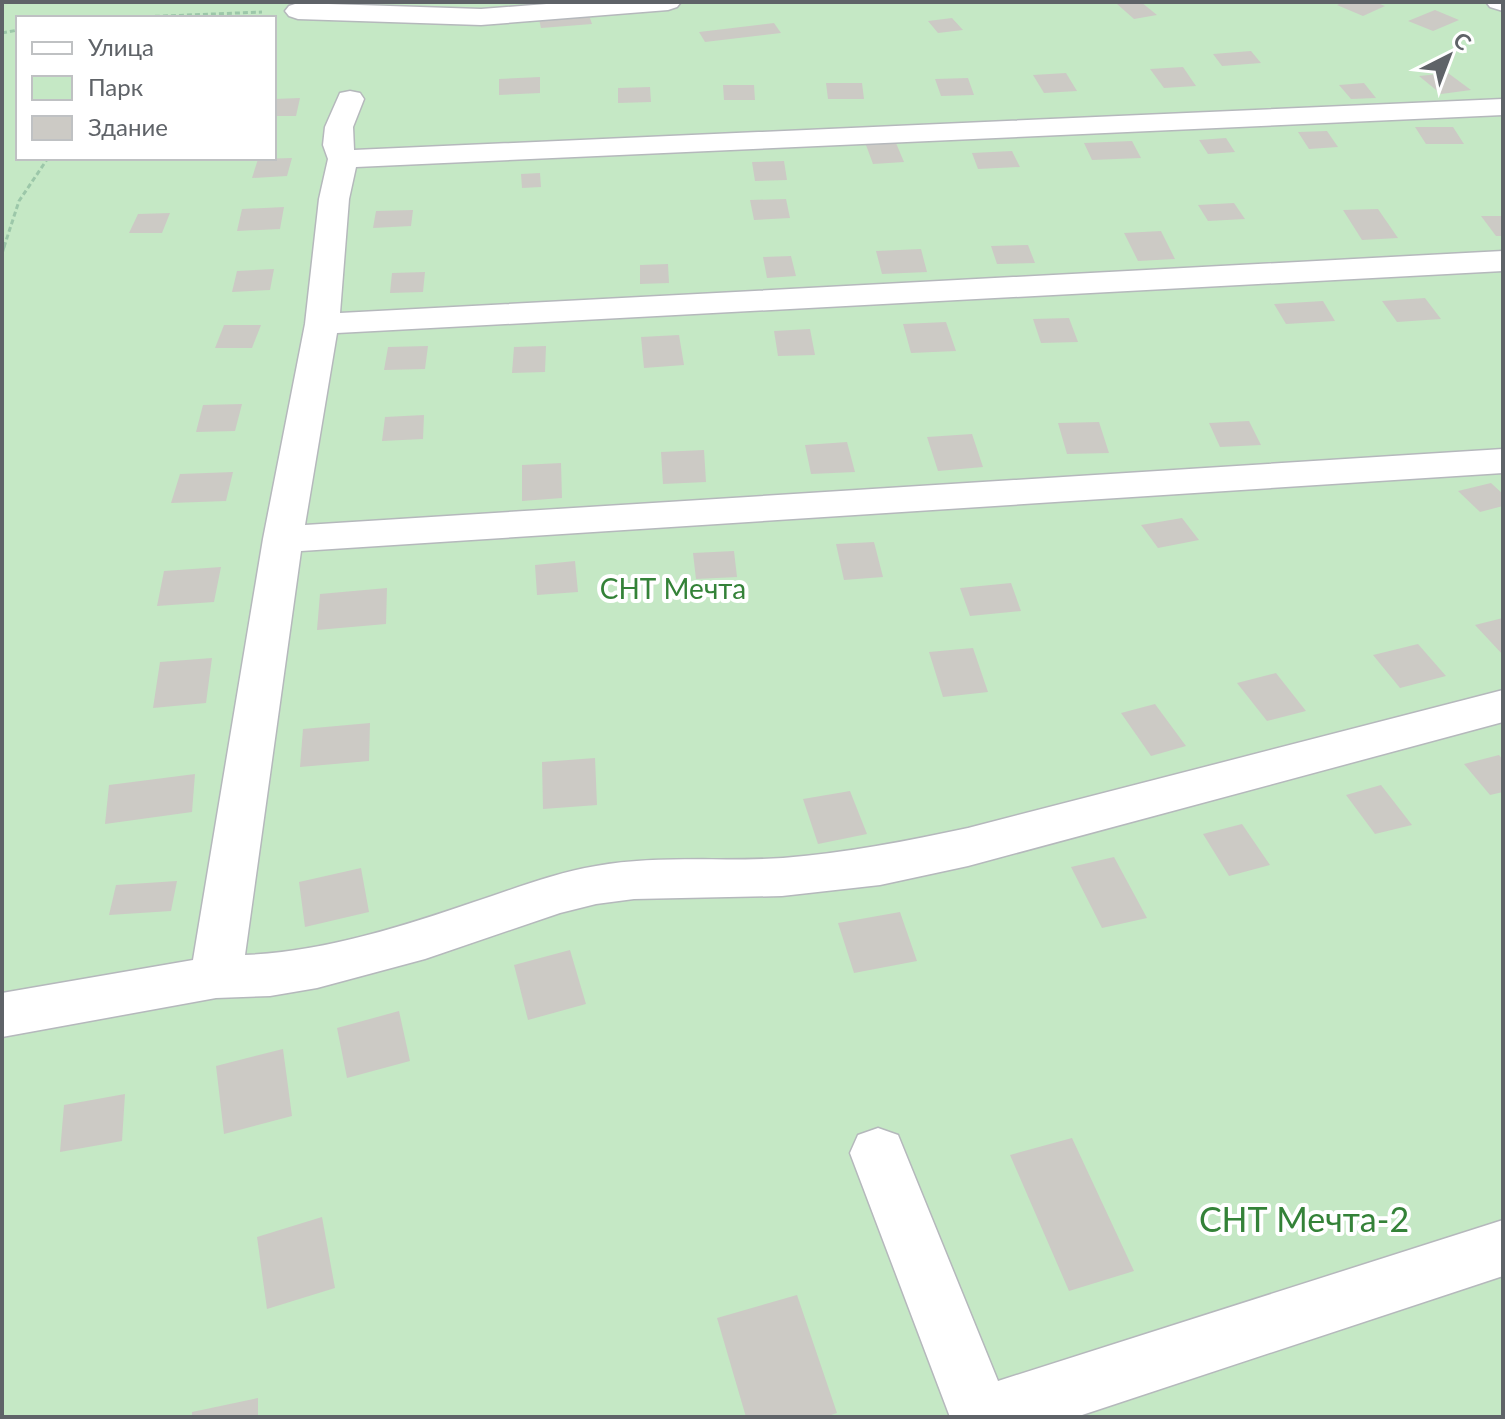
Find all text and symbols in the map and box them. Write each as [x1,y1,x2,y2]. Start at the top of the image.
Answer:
legend [16,16,276,160]
north arrow [1409,16,1489,96]
text: С [1448,26,1477,56]
text: Улица [88,32,154,61]
text: Парк [88,72,144,101]
text: Здание [88,112,168,141]
park label: СНТ Мечта [600,571,746,605]
park label: СНТ Мечта-2 [1199,1198,1409,1239]

